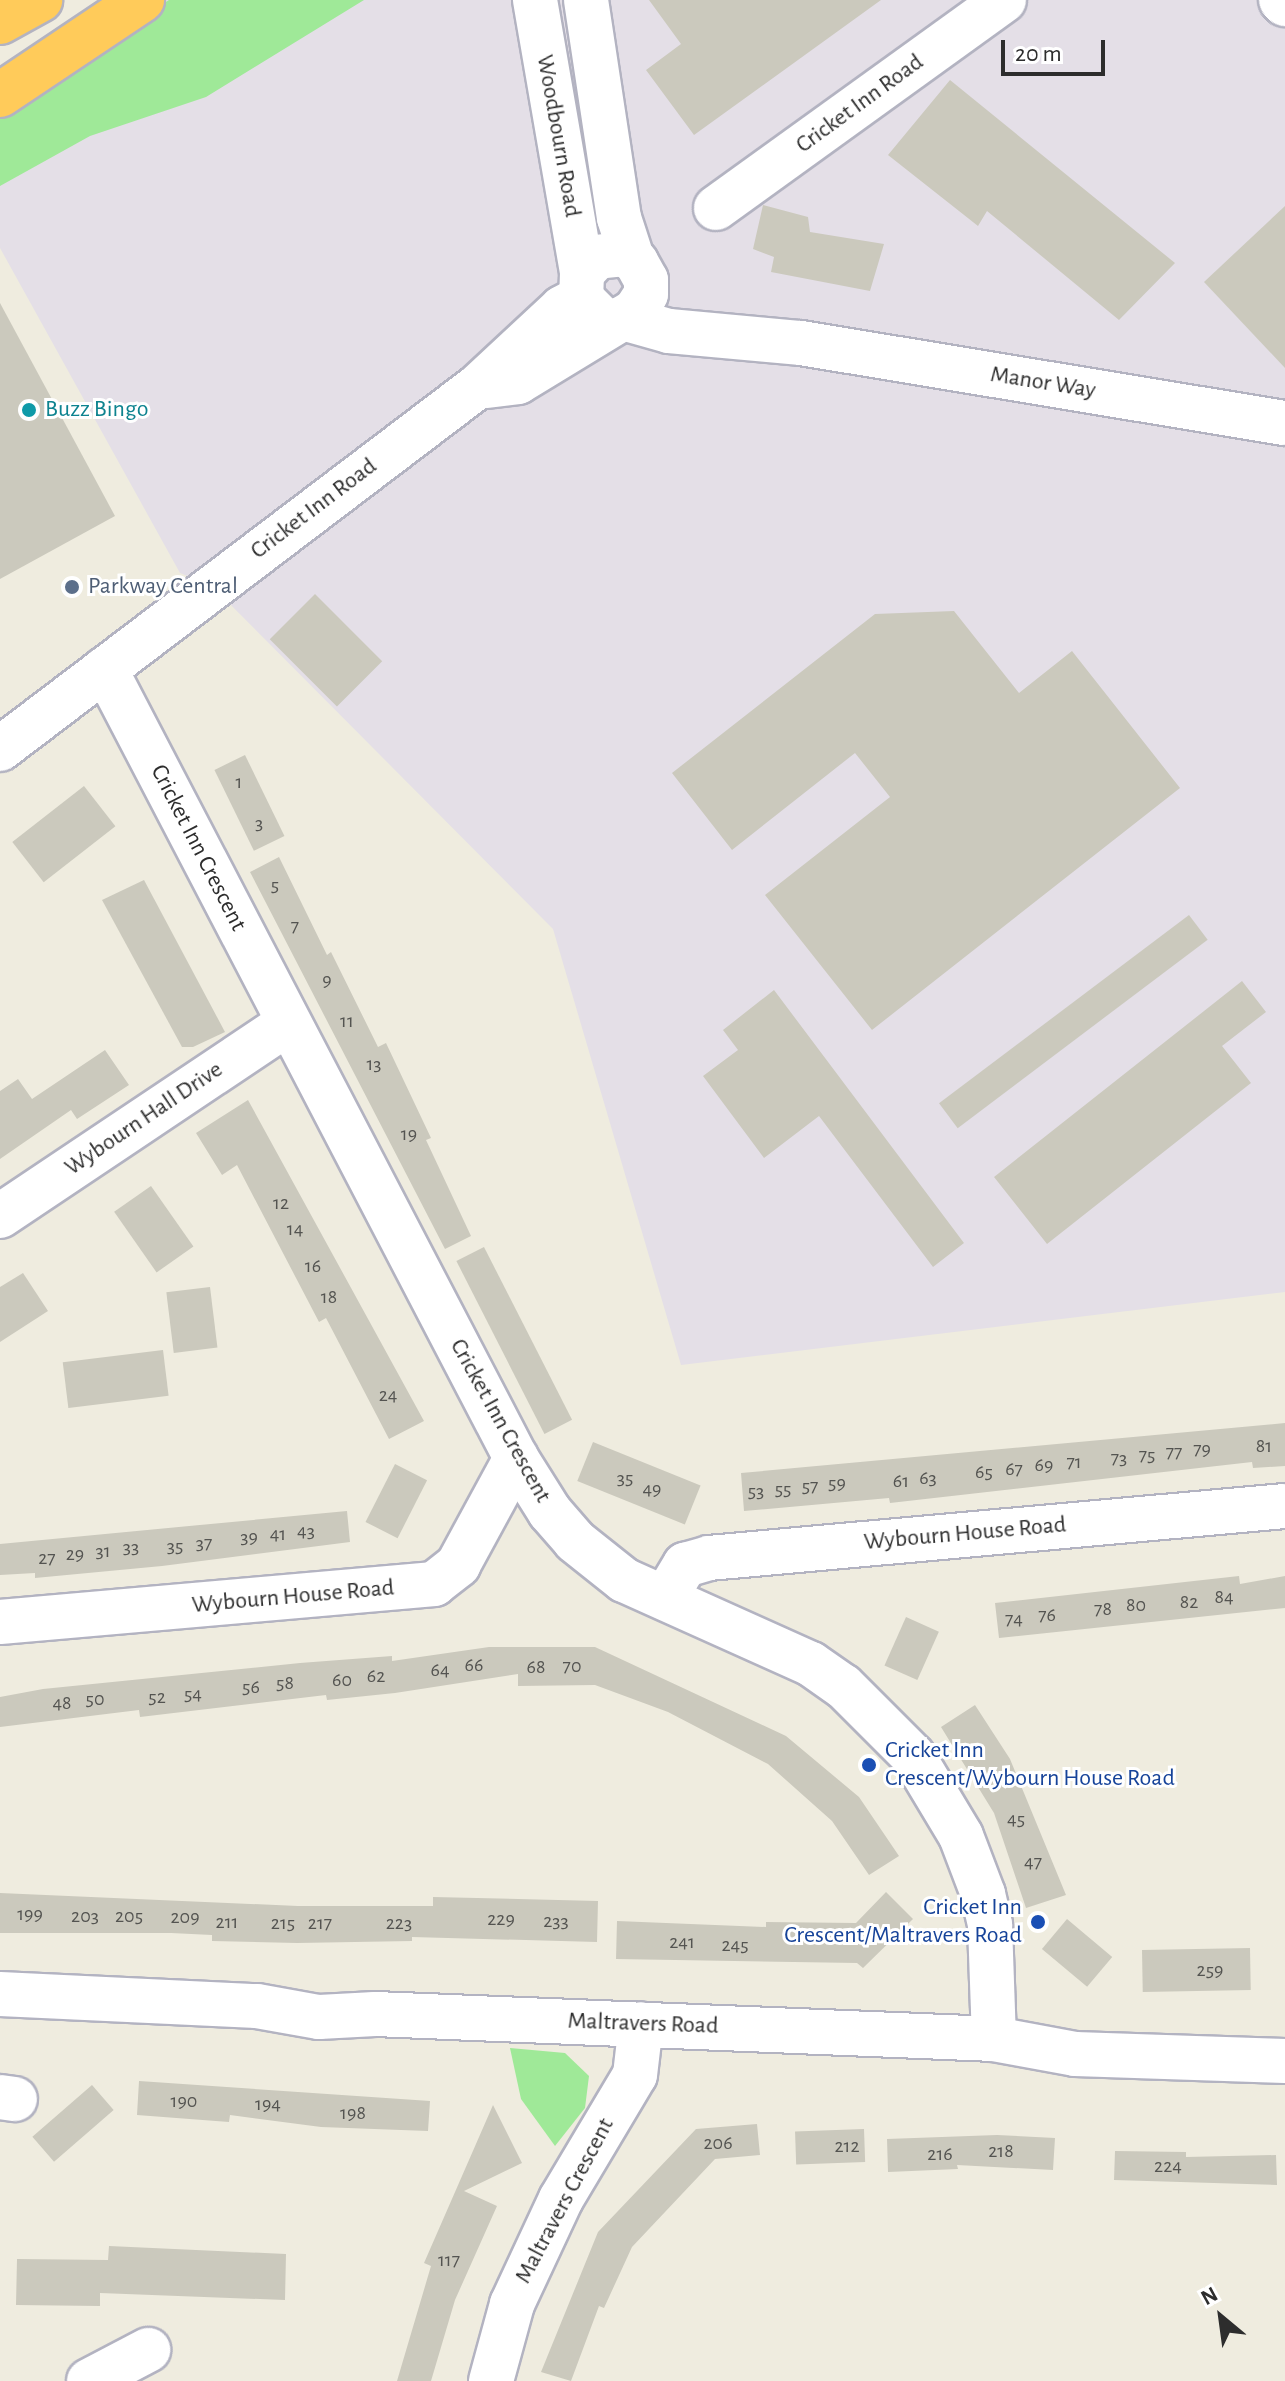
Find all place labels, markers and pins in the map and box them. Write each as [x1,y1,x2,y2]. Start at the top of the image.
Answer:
place label: Buzz Bingo [45,396,148,424]
marker: Buzz Bingo [20,401,38,419]
place label: Parkway Central [88,573,238,601]
marker: Parkway Central [63,578,81,596]
place label: Cricket Inn Crescent/Wybourn House Road [885,1737,1175,1793]
marker: Cricket Inn Crescent/Wybourn House Road [860,1756,878,1774]
place label: Cricket Inn Crescent/Maltravers Road [784,1894,1022,1950]
marker: Cricket Inn Crescent/Maltravers Road [1029,1913,1047,1931]

